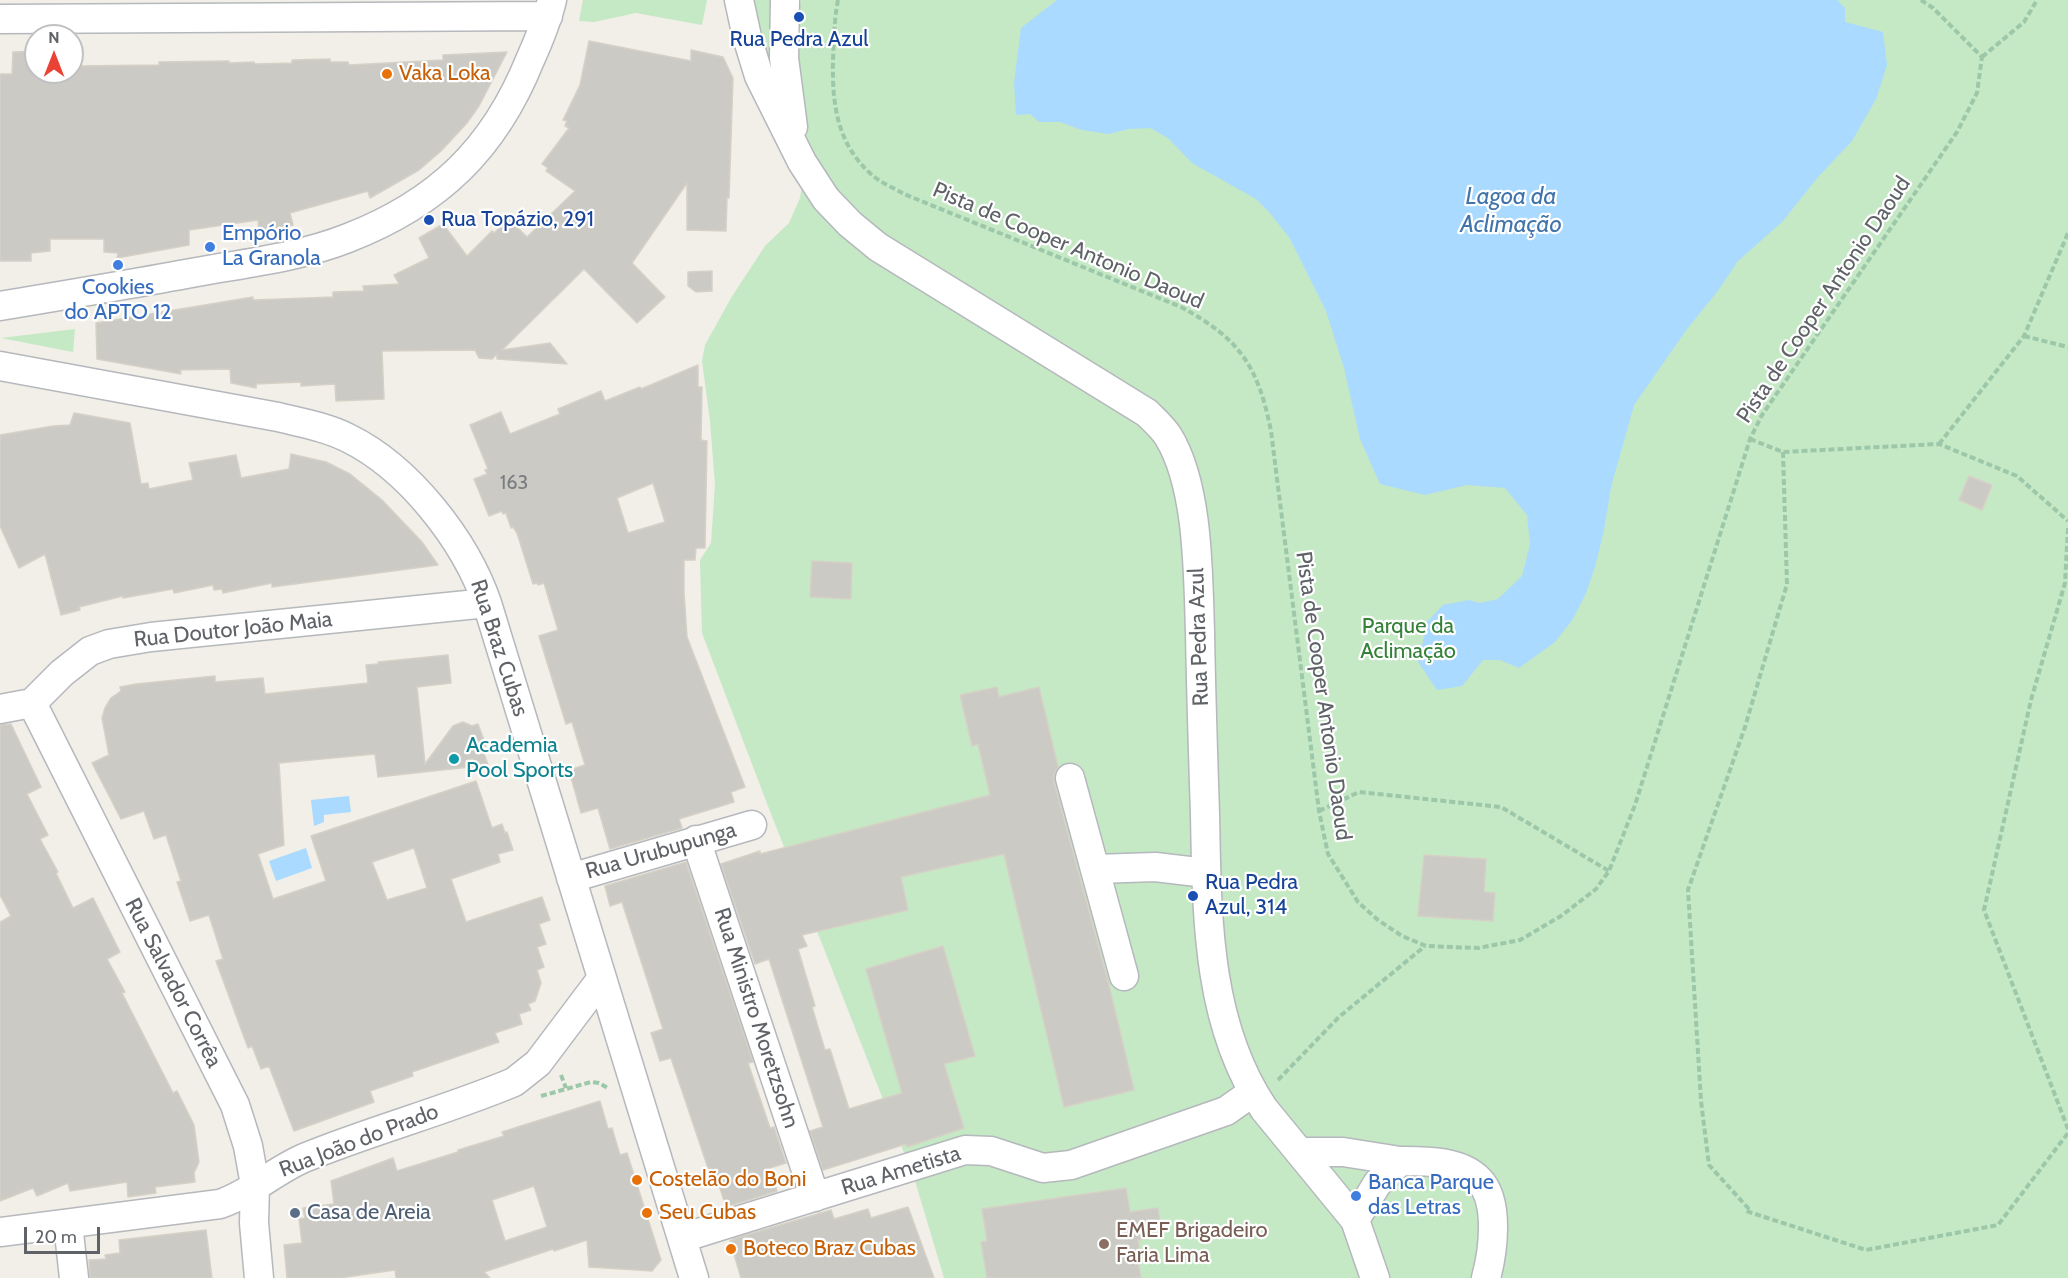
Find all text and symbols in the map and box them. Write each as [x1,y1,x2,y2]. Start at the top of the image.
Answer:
marker: Rua Pedra Azul [792,10,806,24]
north arrow [24,24,84,84]
place label: Rua Pedra Azul [730,27,868,53]
text: N [48,28,60,47]
place label: Vaka Loka [399,61,491,87]
marker: Vaka Loka [380,67,394,81]
street label: Pista de Cooper Antonio Daoud [1731,172,1917,428]
street label: Pista de Cooper Antonio Daoud [929,177,1207,315]
water label: Lagoa da Aclimação [1460,183,1562,239]
place label: Rua Topázio, 291 [441,207,594,233]
marker: Rua Topázio, 291 [422,213,436,227]
place label: Empório La Granola [222,221,321,272]
marker: Empório La Granola [203,240,217,254]
marker: Cookies do APTO 12 [111,258,125,272]
place label: Cookies do APTO 12 [64,275,172,326]
house number: 163 [500,471,528,495]
street label: Pista de Cooper Antonio Daoud [1290,550,1356,842]
street label: Rua Pedra Azul [1183,567,1215,707]
street label: Rua Braz Cubas [464,576,534,720]
street label: Rua Doutor João Maia [132,606,334,654]
park label: Parque da Aclimação [1360,614,1456,666]
place label: Academia Pool Sports [466,733,573,784]
marker: Academia Pool Sports [447,752,461,766]
street label: Rua Urubupunga [583,817,739,885]
place label: Rua Pedra Azul, 314 [1205,870,1298,921]
marker: Rua Pedra Azul, 314 [1186,889,1200,903]
street label: Rua Salvador Corrêa [119,894,227,1072]
street label: Rua Ministro Moretzsohn [708,904,804,1132]
street label: Rua João do Prado [276,1099,442,1183]
street label: Rua Ametista [838,1140,964,1202]
place label: Costelão do Boni [649,1167,806,1193]
place label: Banca Parque das Letras [1368,1170,1494,1222]
marker: Costelão do Boni [630,1173,644,1187]
marker: Banca Parque das Letras [1349,1189,1363,1203]
place label: Casa de Areia [307,1200,431,1226]
place label: Seu Cubas [659,1200,756,1226]
marker: Casa de Areia [288,1206,302,1220]
marker: Seu Cubas [640,1206,654,1220]
scale bar [27,1215,104,1253]
place label: EMEF Brigadeiro Faria Lima [1116,1218,1268,1270]
text: 20 m [35,1226,77,1248]
place label: Boteco Braz Cubas [743,1236,916,1262]
marker: EMEF Brigadeiro Faria Lima [1097,1237,1111,1251]
marker: Boteco Braz Cubas [724,1242,738,1256]

